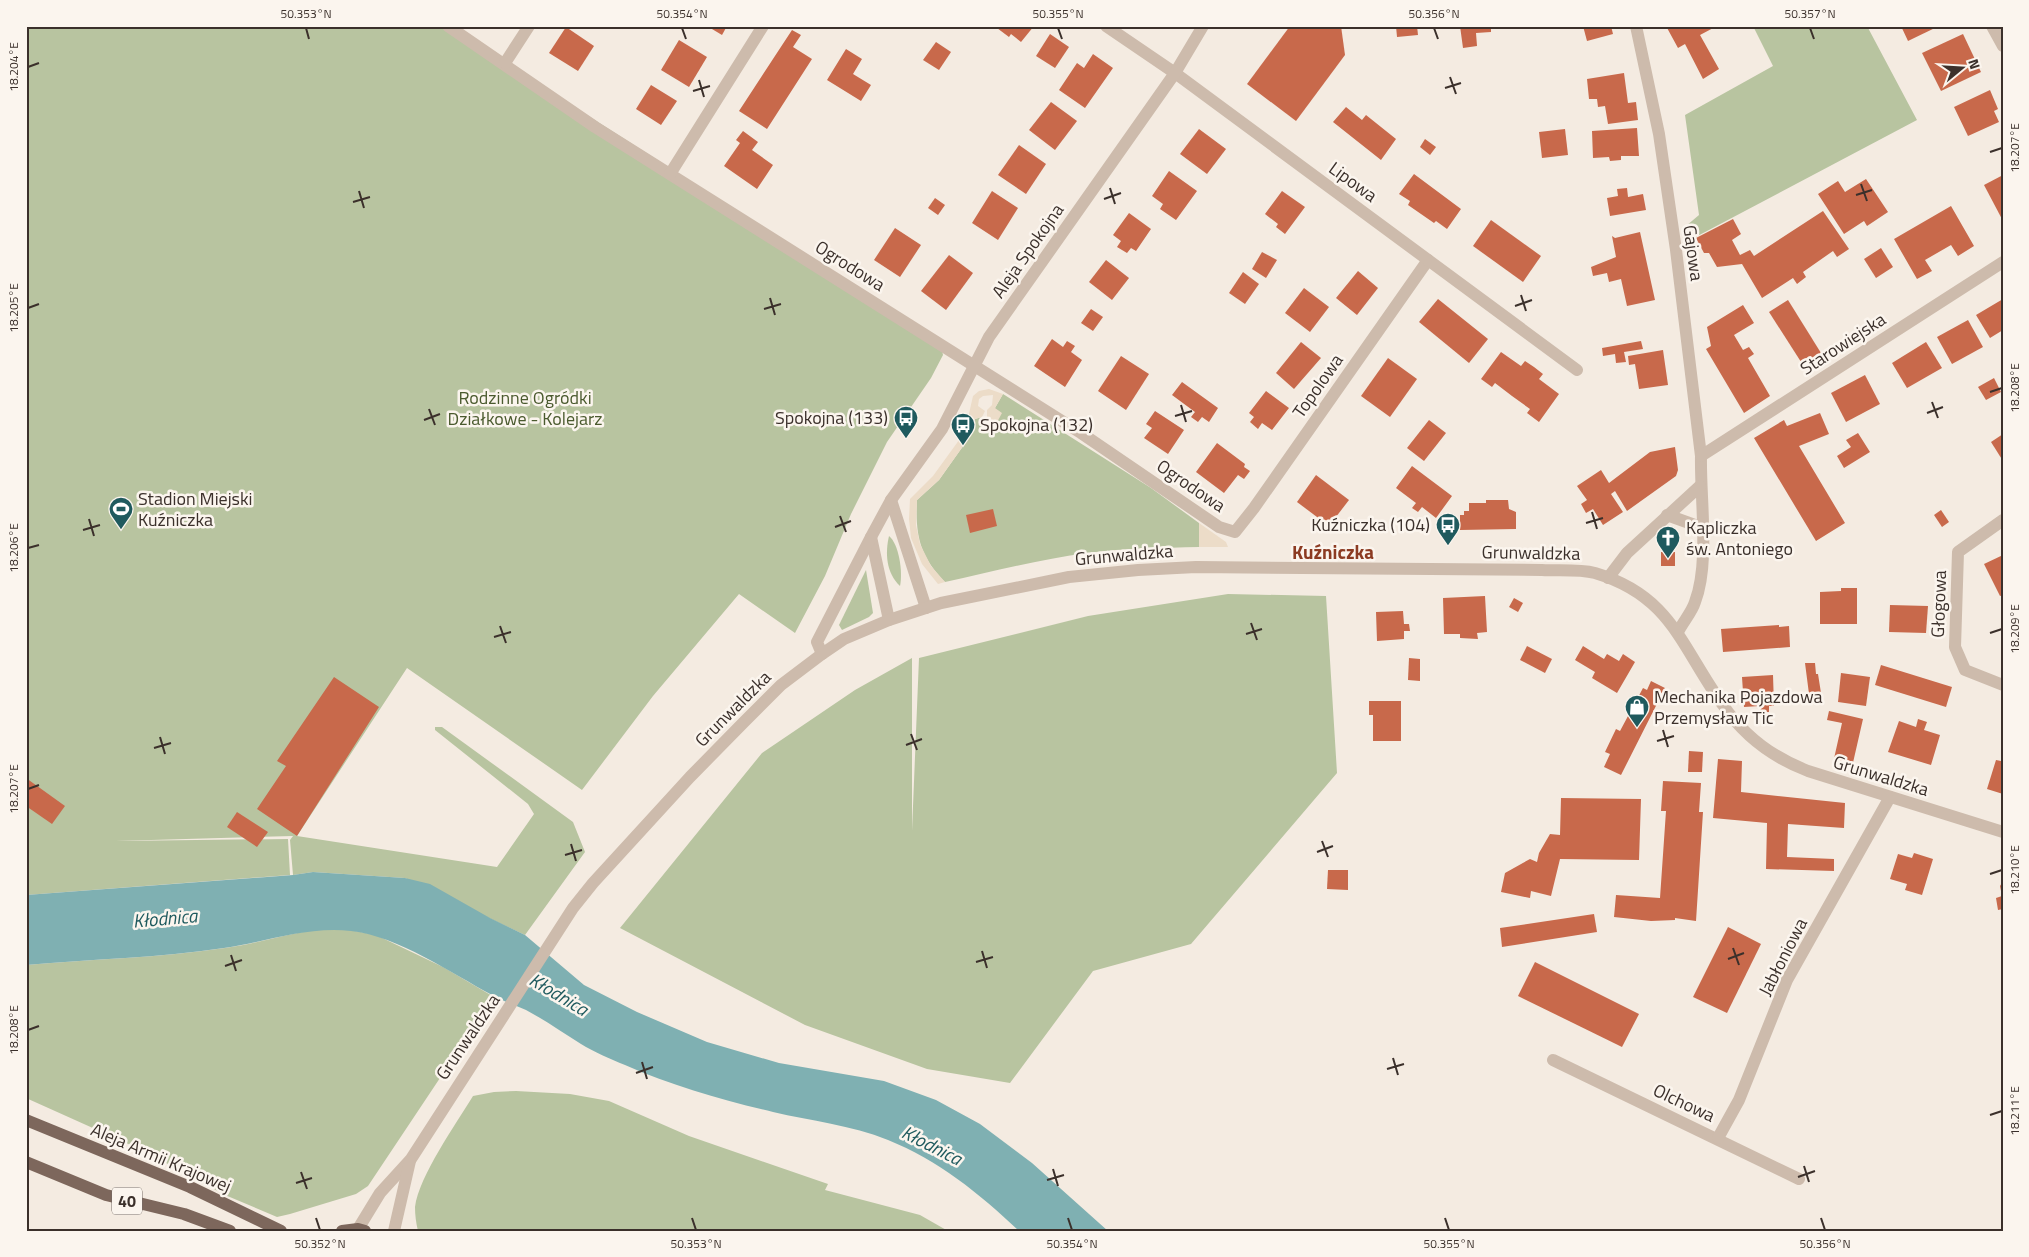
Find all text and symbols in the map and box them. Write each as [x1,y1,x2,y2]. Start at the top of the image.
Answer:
text: 50.353°N [280,4,332,23]
text: 50.354°N [656,4,708,23]
text: 50.355°N [1032,4,1084,23]
text: 50.356°N [1408,4,1460,23]
text: 50.357°N [1784,4,1836,23]
text: 18.204°E [4,42,23,92]
north arrow [1936,42,1986,92]
text: N [1963,56,1986,72]
text: 18.207°E [2005,123,2024,173]
street label: Lipowa [1323,155,1383,208]
street label: Aleja Spokojna [985,198,1070,304]
street label: Gajowa [1676,223,1711,283]
street label: Ogrodowa [810,233,891,298]
text: 18.205°E [4,283,23,333]
street label: Starowiejska [1795,306,1891,381]
street label: Topolowa [1286,348,1349,423]
text: 18.208°E [2005,363,2024,413]
park label: Rodzinne Ogródki Działkowe - Kolejarz [448,384,602,432]
place label: Spokojna (133) [775,404,888,431]
bus stop icon: Spokojna (133) [893,405,919,439]
place label: Spokojna (132) [980,411,1093,438]
bus stop icon: Spokojna (132) [950,412,976,446]
street label: Ogrodowa [1151,453,1231,519]
place label: Stadion Miejski Kuźniczka [138,485,253,533]
sports icon: Stadion Miejski Kuźniczka [108,496,134,530]
place label: Kuźniczka (104) [1311,511,1430,538]
bus stop icon: Kuźniczka (104) [1435,512,1461,546]
place label: Kapliczka św. Antoniego [1686,514,1793,562]
text: 18.206°E [4,523,23,573]
church icon: Kapliczka św. Antoniego [1655,525,1681,559]
street label: Grunwaldzka [1074,537,1174,572]
district label: Kuźniczka [1292,537,1374,566]
street label: Grunwaldzka [1481,538,1581,567]
street label: Głogowa [1924,570,1953,638]
text: 18.209°E [2005,604,2024,654]
street label: Grunwaldzka [688,664,777,753]
place label: Mechanika Pojazdowa Przemysław Tic [1654,683,1823,731]
shop icon: Mechanika Pojazdowa Przemysław Tic [1624,694,1650,728]
street label: Grunwaldzka [1830,748,1932,803]
text: 18.207°E [4,764,23,814]
text: 18.210°E [2005,845,2024,895]
water label: Kłodnica [132,900,200,935]
street label: Jabłoniowa [1751,913,1814,1001]
water label: Kłodnica [524,965,596,1023]
street label: Grunwaldzka [429,988,506,1085]
text: 18.208°E [4,1005,23,1055]
street label: Olchowa [1649,1076,1720,1129]
text: 18.211°E [2005,1086,2024,1136]
street label: Aleja Armii Krajowej [87,1116,236,1199]
water label: Kłodnica [897,1117,969,1173]
road number: 40 [112,1188,142,1214]
text: 50.352°N [294,1234,346,1253]
text: 50.353°N [670,1234,722,1253]
text: 50.354°N [1046,1234,1098,1253]
text: 50.355°N [1423,1234,1475,1253]
text: 50.356°N [1799,1234,1851,1253]

